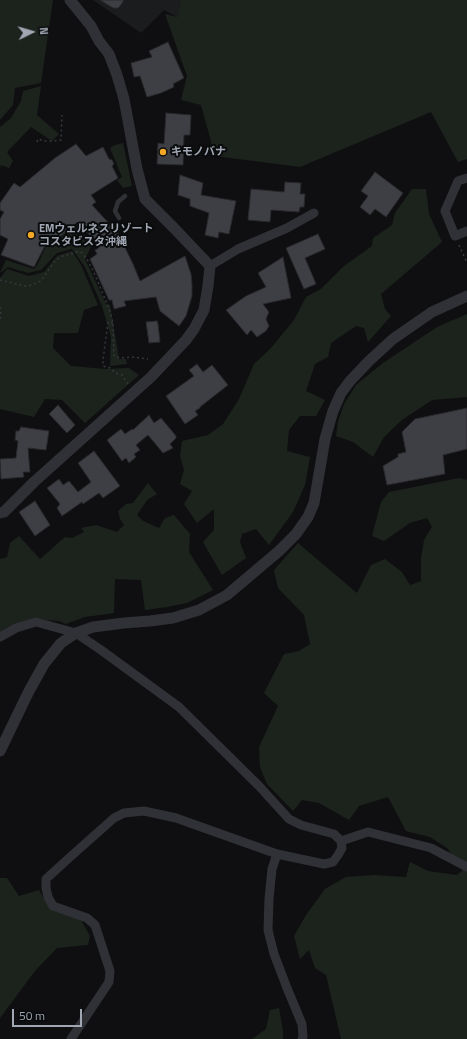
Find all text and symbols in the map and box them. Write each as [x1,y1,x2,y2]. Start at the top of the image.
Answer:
north arrow [12,12,52,52]
text: N [36,26,52,35]
place label: キモノバナ [171,145,226,159]
marker: キモノバナ [158,147,168,157]
place label: EMウェルネスリゾート コスタビスタ沖縄 [39,222,154,248]
marker: EMウェルネスリゾート コスタビスタ沖縄 [26,230,36,240]
scale bar [14,1001,84,1027]
text: 50 m [19,1006,45,1025]

